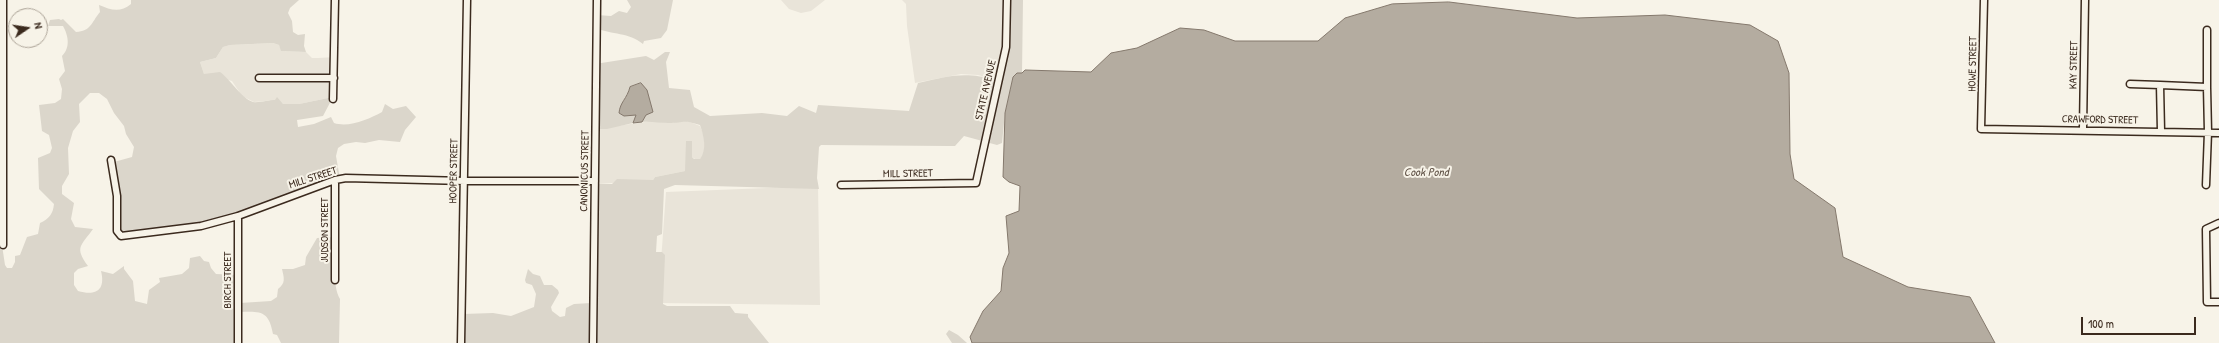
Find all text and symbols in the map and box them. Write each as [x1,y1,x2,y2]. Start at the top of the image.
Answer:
north arrow [8,8,48,48]
text: N [31,21,46,30]
street label: HOWE STREET [1966,36,1980,92]
street label: KAY STREET [2067,41,2081,89]
street label: STATE AVENUE [973,59,999,121]
street label: CRAWFORD STREET [2062,113,2138,127]
street label: CANONICUS STREET [578,130,592,212]
street label: HOOPER STREET [447,138,461,204]
street label: MILL STREET [287,164,339,192]
water label: Cook Pond [1404,166,1448,180]
street label: MILL STREET [883,167,933,181]
street label: JUDSON STREET [318,198,332,262]
street label: BIRCH STREET [221,252,235,308]
scale bar [2083,309,2198,335]
text: 100 m [2088,315,2114,332]

